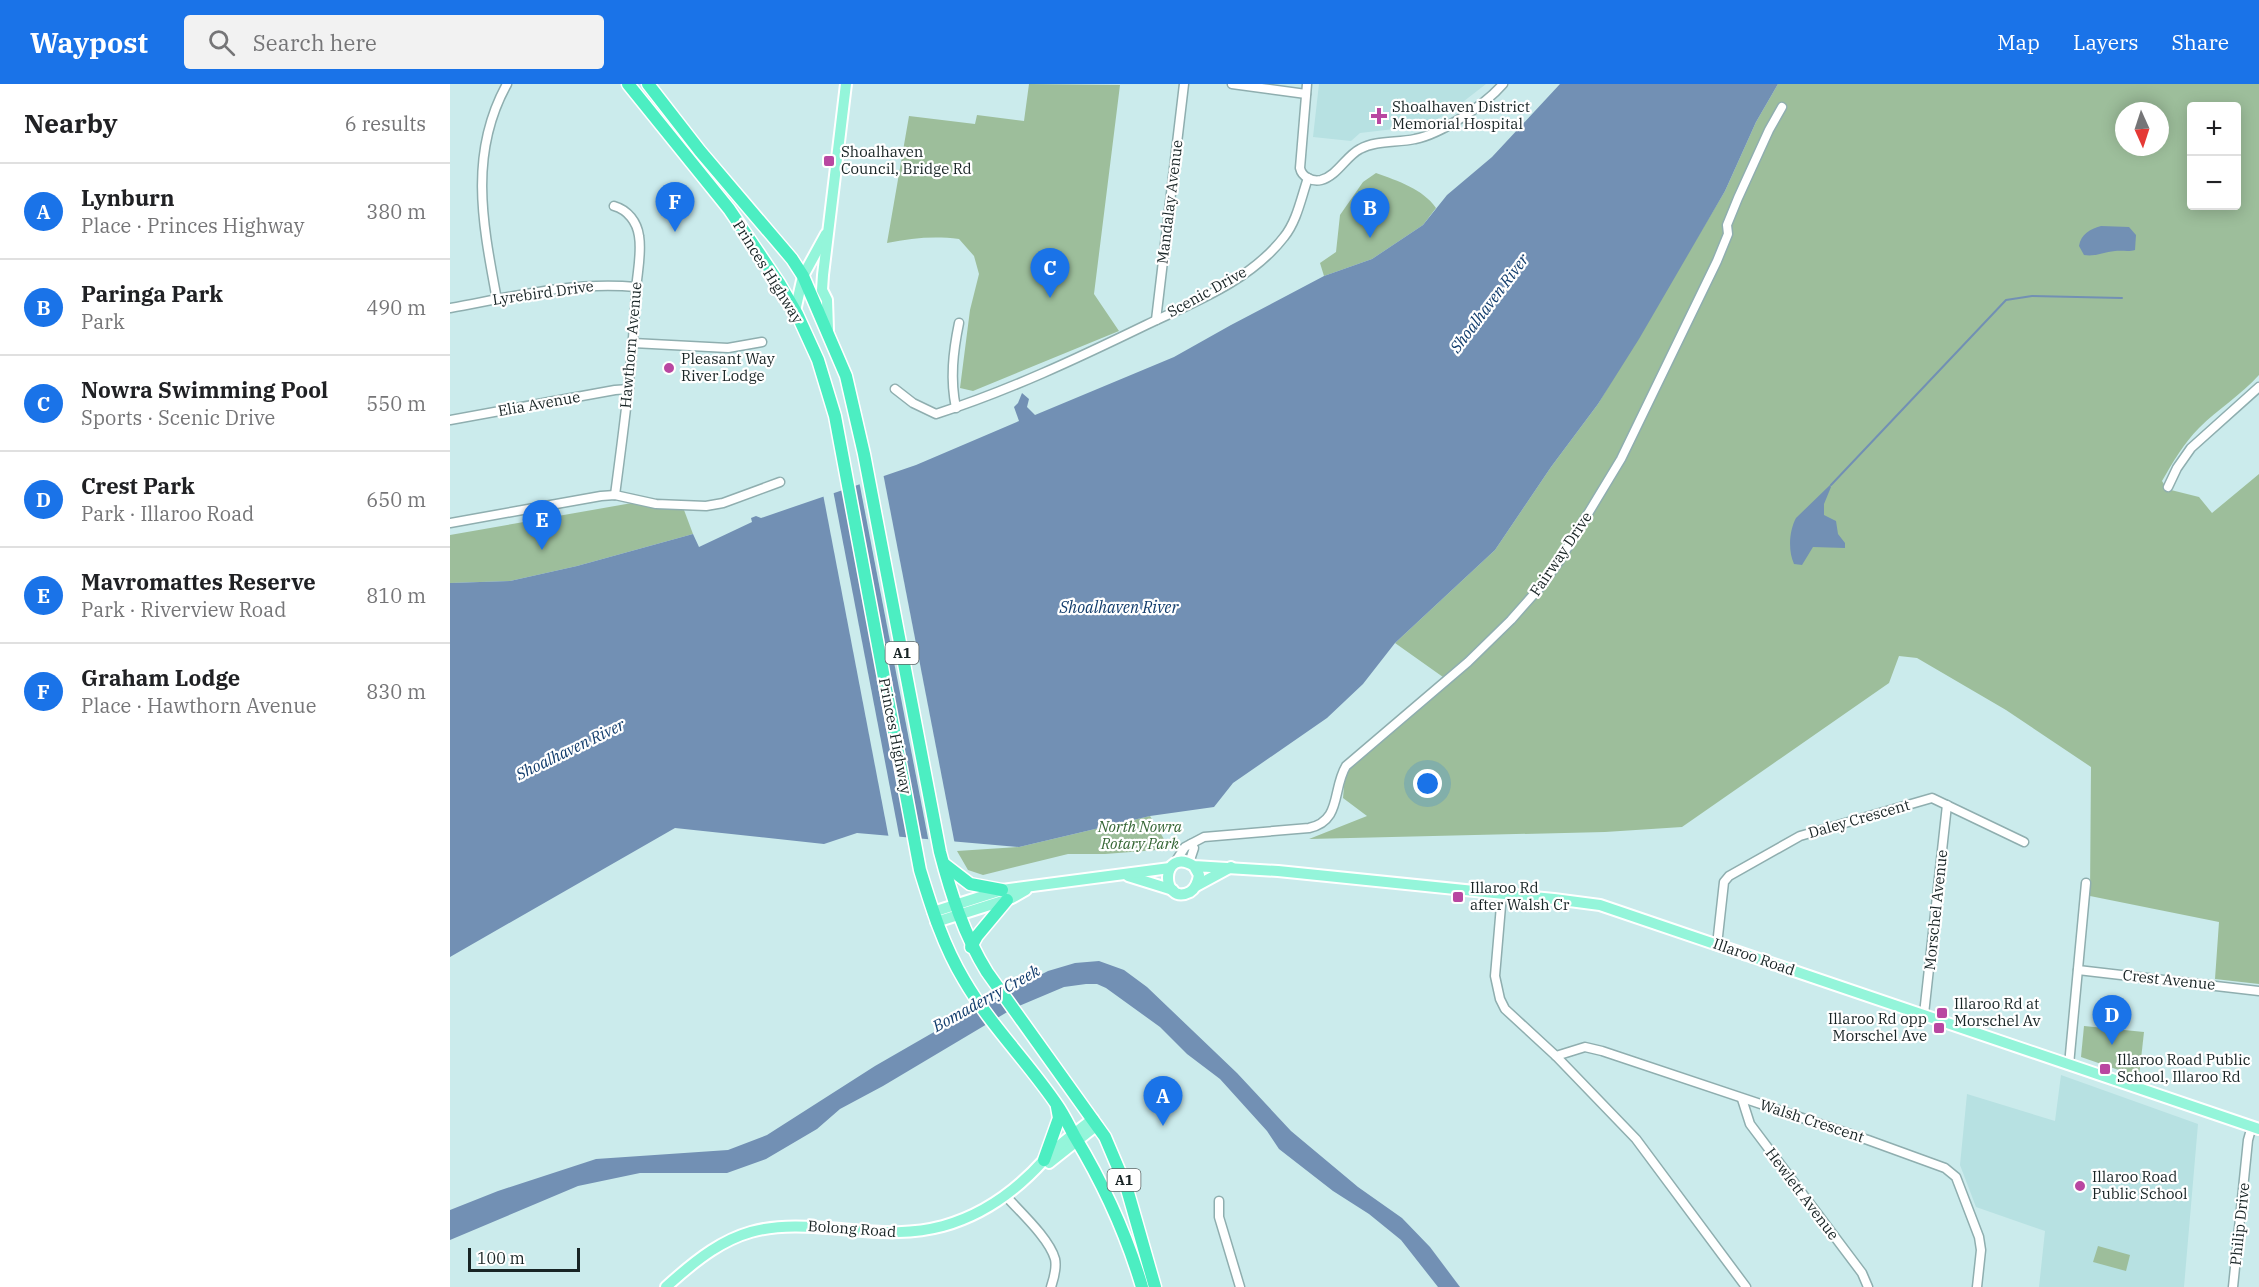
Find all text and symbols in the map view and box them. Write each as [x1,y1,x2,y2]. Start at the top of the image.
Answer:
search box [184,15,604,69]
text: Waypost [30,24,148,61]
icon: search [205,26,238,59]
text: Search here [253,28,377,57]
text: Map [1997,28,2040,56]
text: Layers [2073,28,2139,56]
text: Share [2172,28,2229,56]
place label: Shoalhaven District Memorial Hospital [1392,97,1530,133]
north arrow [2115,102,2169,156]
map controls [2187,102,2241,210]
button: + [2187,102,2241,156]
text: Nearby [24,106,118,140]
marker: Shoalhaven District Memorial Hospital [1370,107,1388,125]
text: 6 results [345,110,426,137]
street label: Mandalay Avenue [1152,139,1187,265]
place label: Shoalhaven Council, Bridge Rd [841,142,972,178]
marker: Shoalhaven Council, Bridge Rd [822,154,836,168]
button: − [2187,156,2241,210]
pin: F [656,182,694,232]
text: Lynburn [81,183,175,212]
pin: B [1350,188,1390,238]
text: A [37,198,50,225]
text: 380 m [366,198,426,225]
text: Place · Princes Highway [81,212,304,239]
street label: Princes Highway [729,217,808,327]
pin: C [1030,248,1070,298]
water label: Shoalhaven River [1445,249,1533,357]
street label: Scenic Drive [1164,262,1250,321]
street label: Lyrebird Drive [491,276,595,309]
text: Paringa Park [81,279,223,308]
street label: Hawthorn Avenue [615,281,646,409]
text: B [36,294,51,321]
text: 490 m [366,294,426,321]
text: Park [81,308,125,335]
place label: Pleasant Way River Lodge [681,349,775,385]
marker: Pleasant Way River Lodge [662,361,676,375]
text: Nowra Swimming Pool [81,375,328,404]
street label: Elia Avenue [496,387,582,420]
text: C [37,390,50,417]
text: 550 m [366,390,426,417]
text: Sports · Scenic Drive [81,404,275,431]
text: Crest Park [81,471,195,500]
text: D [36,486,51,513]
text: 650 m [366,486,426,513]
text: Park · Illaroo Road [81,500,254,527]
pin: E [522,500,562,550]
street label: Fairway Drive [1525,508,1596,600]
text: Mavromattes Reserve [81,567,316,596]
text: E [37,582,50,609]
text: 810 m [366,582,426,609]
text: Park · Riverview Road [81,596,286,623]
water label: Shoalhaven River [1059,597,1179,617]
road number: A1 [886,642,918,664]
text: Graham Lodge [81,663,240,692]
street label: Princes Highway [875,676,916,796]
text: F [37,678,50,705]
text: 830 m [366,678,426,705]
text: Place · Hawthorn Avenue [81,692,316,719]
water label: Shoalhaven River [511,714,629,784]
your location [1413,769,1442,798]
street label: Daley Crescent [1806,795,1912,842]
park label: North Nowra Rotary Park [1097,817,1183,853]
street label: Morschel Avenue [1920,849,1951,971]
place label: Illaroo Rd after Walsh Cr [1470,878,1570,914]
marker: Illaroo Rd after Walsh Cr [1451,890,1465,904]
street label: Illaroo Road [1711,934,1798,979]
water label: Bomaderry Creek [928,960,1044,1036]
street label: Crest Avenue [2122,965,2216,994]
place label: Illaroo Rd at Morschel Av [1954,994,2041,1030]
pin: D [2092,996,2132,1045]
marker: Illaroo Rd at Morschel Av [1935,1006,1949,1020]
place label: Illaroo Rd opp Morschel Ave [1828,1009,1927,1045]
marker: Illaroo Rd opp Morschel Ave [1932,1021,1946,1035]
place label: Illaroo Road Public School, Illaroo Rd [2117,1050,2251,1086]
marker: Illaroo Road Public School, Illaroo Rd [2098,1062,2112,1076]
pin: A [1144,1076,1182,1126]
street label: Walsh Crescent [1758,1095,1867,1146]
street label: Hewlett Avenue [1762,1144,1843,1244]
place label: Illaroo Road Public School [2092,1167,2188,1203]
road number: A1 [1108,1169,1140,1191]
marker: Illaroo Road Public School [2073,1179,2087,1193]
street label: Philip Drive [2226,1182,2253,1266]
street label: Bolong Road [807,1216,897,1241]
scale bar [468,1245,580,1272]
text: 100 m [477,1248,525,1268]

